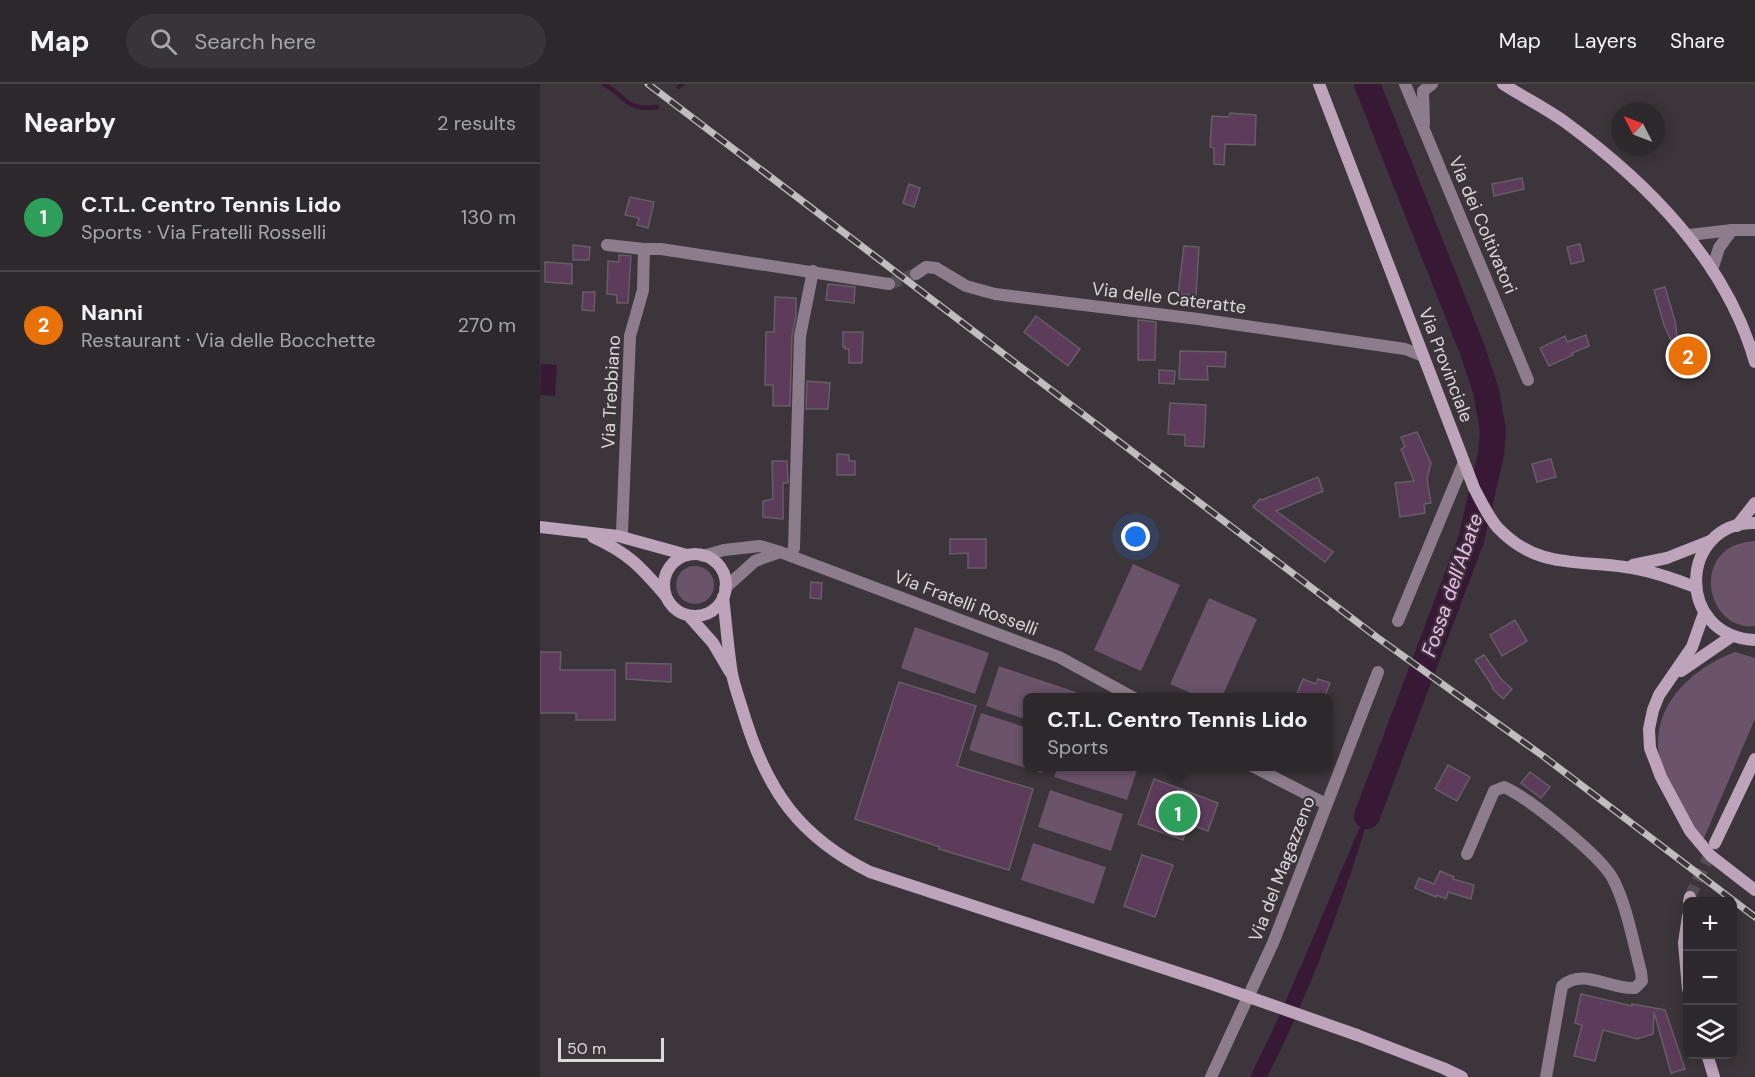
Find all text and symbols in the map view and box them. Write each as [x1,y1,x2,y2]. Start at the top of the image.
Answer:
search box [126,14,546,68]
text: Map [30,23,90,60]
icon: search [147,25,180,58]
text: Search here [195,27,316,56]
text: Map [1499,27,1541,55]
text: Layers [1574,27,1637,55]
text: Share [1670,27,1725,55]
north arrow [1611,102,1665,156]
text: Nearby [24,106,116,140]
text: 2 results [437,110,516,136]
street label: Via dei Coltivatori [1443,152,1523,298]
text: C.T.L. Centro Tennis Lido [81,190,342,219]
text: 1 [40,204,47,230]
text: 130 m [461,204,516,230]
text: Sports · Via Fratelli Rosselli [81,219,326,245]
street label: Via delle Cateratte [1090,277,1248,319]
text: Nanni [81,298,143,327]
street label: Via Provinciale [1413,304,1479,426]
text: 2 [38,312,49,338]
text: 270 m [458,312,516,338]
text: Restaurant · Via delle Bocchette [81,327,376,353]
street label: Via Trebbiano [596,334,626,450]
pin: 2 [1668,334,1708,378]
water label: Fossa dell'Abate [1415,510,1489,660]
your location [1121,522,1150,551]
street label: Via Fratelli Rosselli [891,564,1041,642]
popup [1023,693,1332,771]
text: C.T.L. Centro Tennis Lido [1047,705,1308,734]
text: Sports [1047,734,1109,760]
pin: 1 [1158,790,1198,836]
street label: Via del Magazzeno [1243,793,1321,945]
map controls [1683,897,1737,1059]
button: + [1683,897,1737,951]
button: − [1683,951,1737,1005]
button: layers [1683,1005,1737,1059]
scale bar [558,1035,664,1062]
text: 50 m [567,1038,606,1059]

